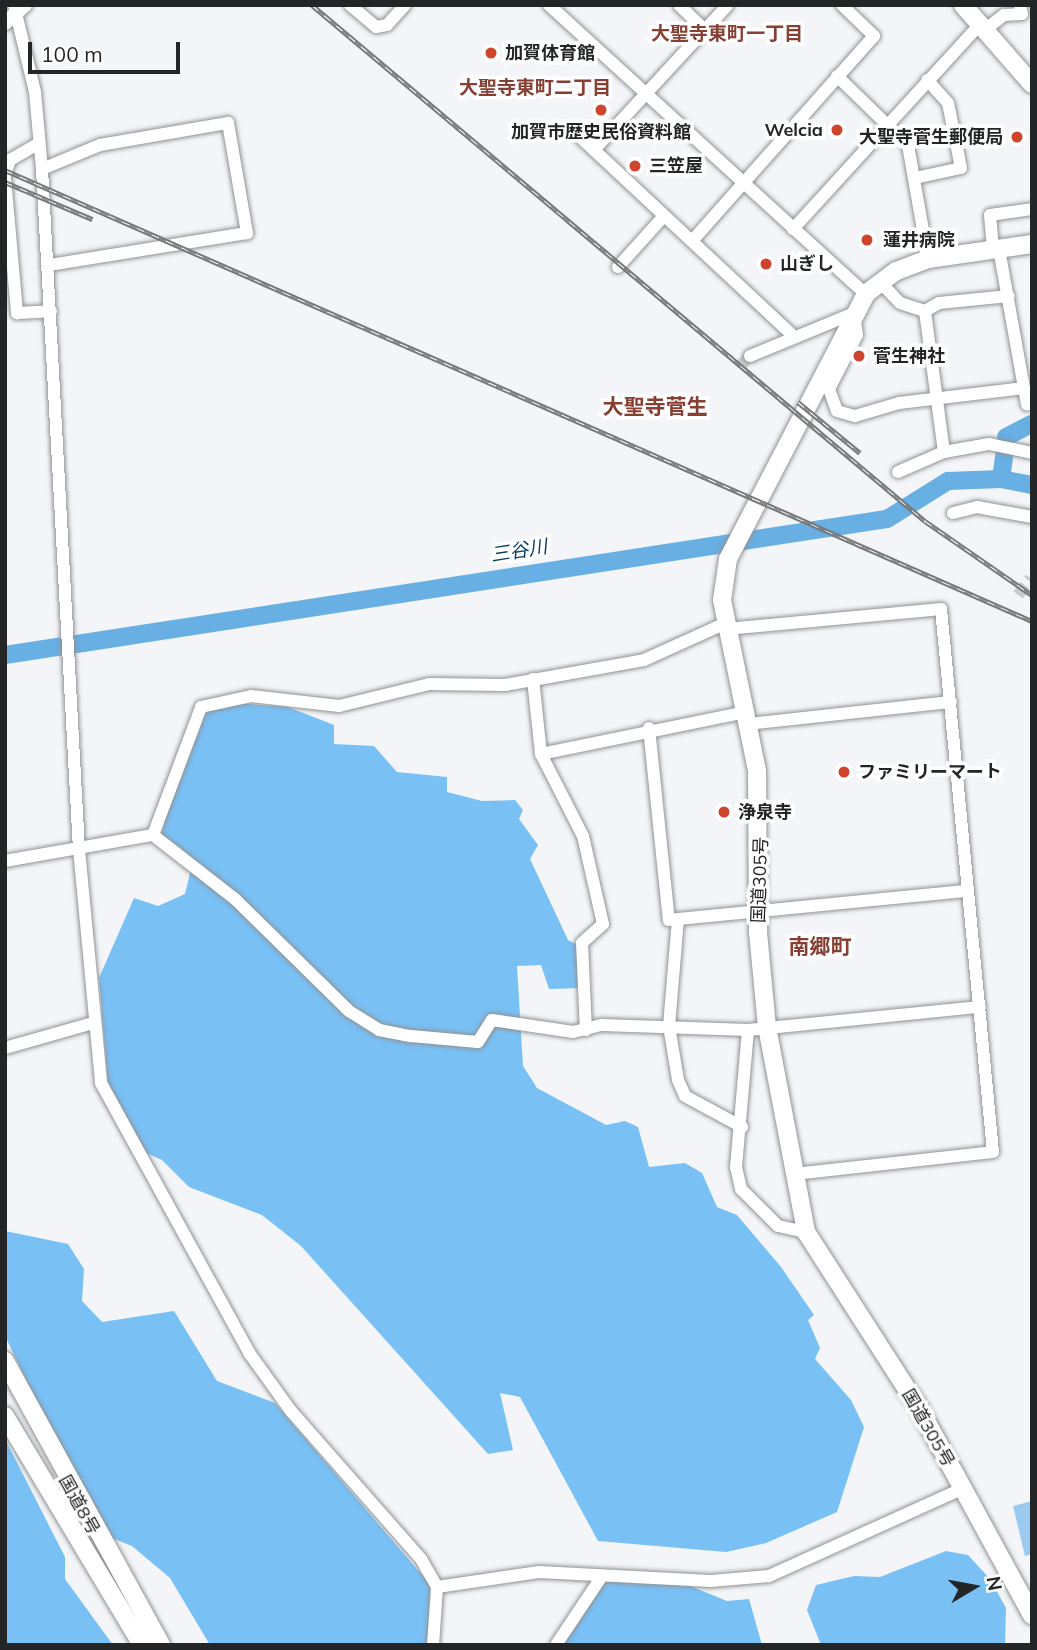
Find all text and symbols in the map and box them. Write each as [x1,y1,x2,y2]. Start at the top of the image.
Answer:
district label: 大聖寺東町一丁目 [651,23,803,45]
scale bar [32,28,184,72]
text: 100 m [41,41,103,67]
place label: 加賀体育館 [505,42,595,64]
marker: 加賀体育館 [483,45,499,61]
district label: 大聖寺東町二丁目 [459,77,611,99]
marker: 加賀市歴史民俗資料館 [593,102,609,118]
place label: Welcia [764,119,823,141]
place label: 加賀市歴史民俗資料館 [511,121,691,143]
marker: Welcia [829,122,845,138]
place label: 大聖寺菅生郵便局 [859,126,1003,148]
marker: 大聖寺菅生郵便局 [1009,129,1025,145]
place label: 三笠屋 [649,155,703,177]
marker: 三笠屋 [627,158,643,174]
place label: 蓮井病院 [883,229,955,251]
marker: 蓮井病院 [857,230,877,250]
place label: 山ぎし [780,253,834,275]
marker: 山ぎし [758,256,774,272]
place label: 菅生神社 [873,345,945,367]
marker: 菅生神社 [851,348,867,364]
district label: 大聖寺菅生 [603,393,707,419]
water label: 三谷川 [489,535,549,567]
place label: ファミリーマート [858,761,1002,783]
marker: ファミリーマート [836,764,852,780]
place label: 浄泉寺 [738,801,792,823]
marker: 浄泉寺 [716,804,732,820]
street label: 国道305号 [748,836,772,924]
district label: 南郷町 [789,933,851,959]
street label: 国道305号 [897,1385,959,1471]
street label: 国道8号 [54,1471,104,1539]
north arrow [939,1552,1009,1622]
text: N [982,1574,1008,1593]

